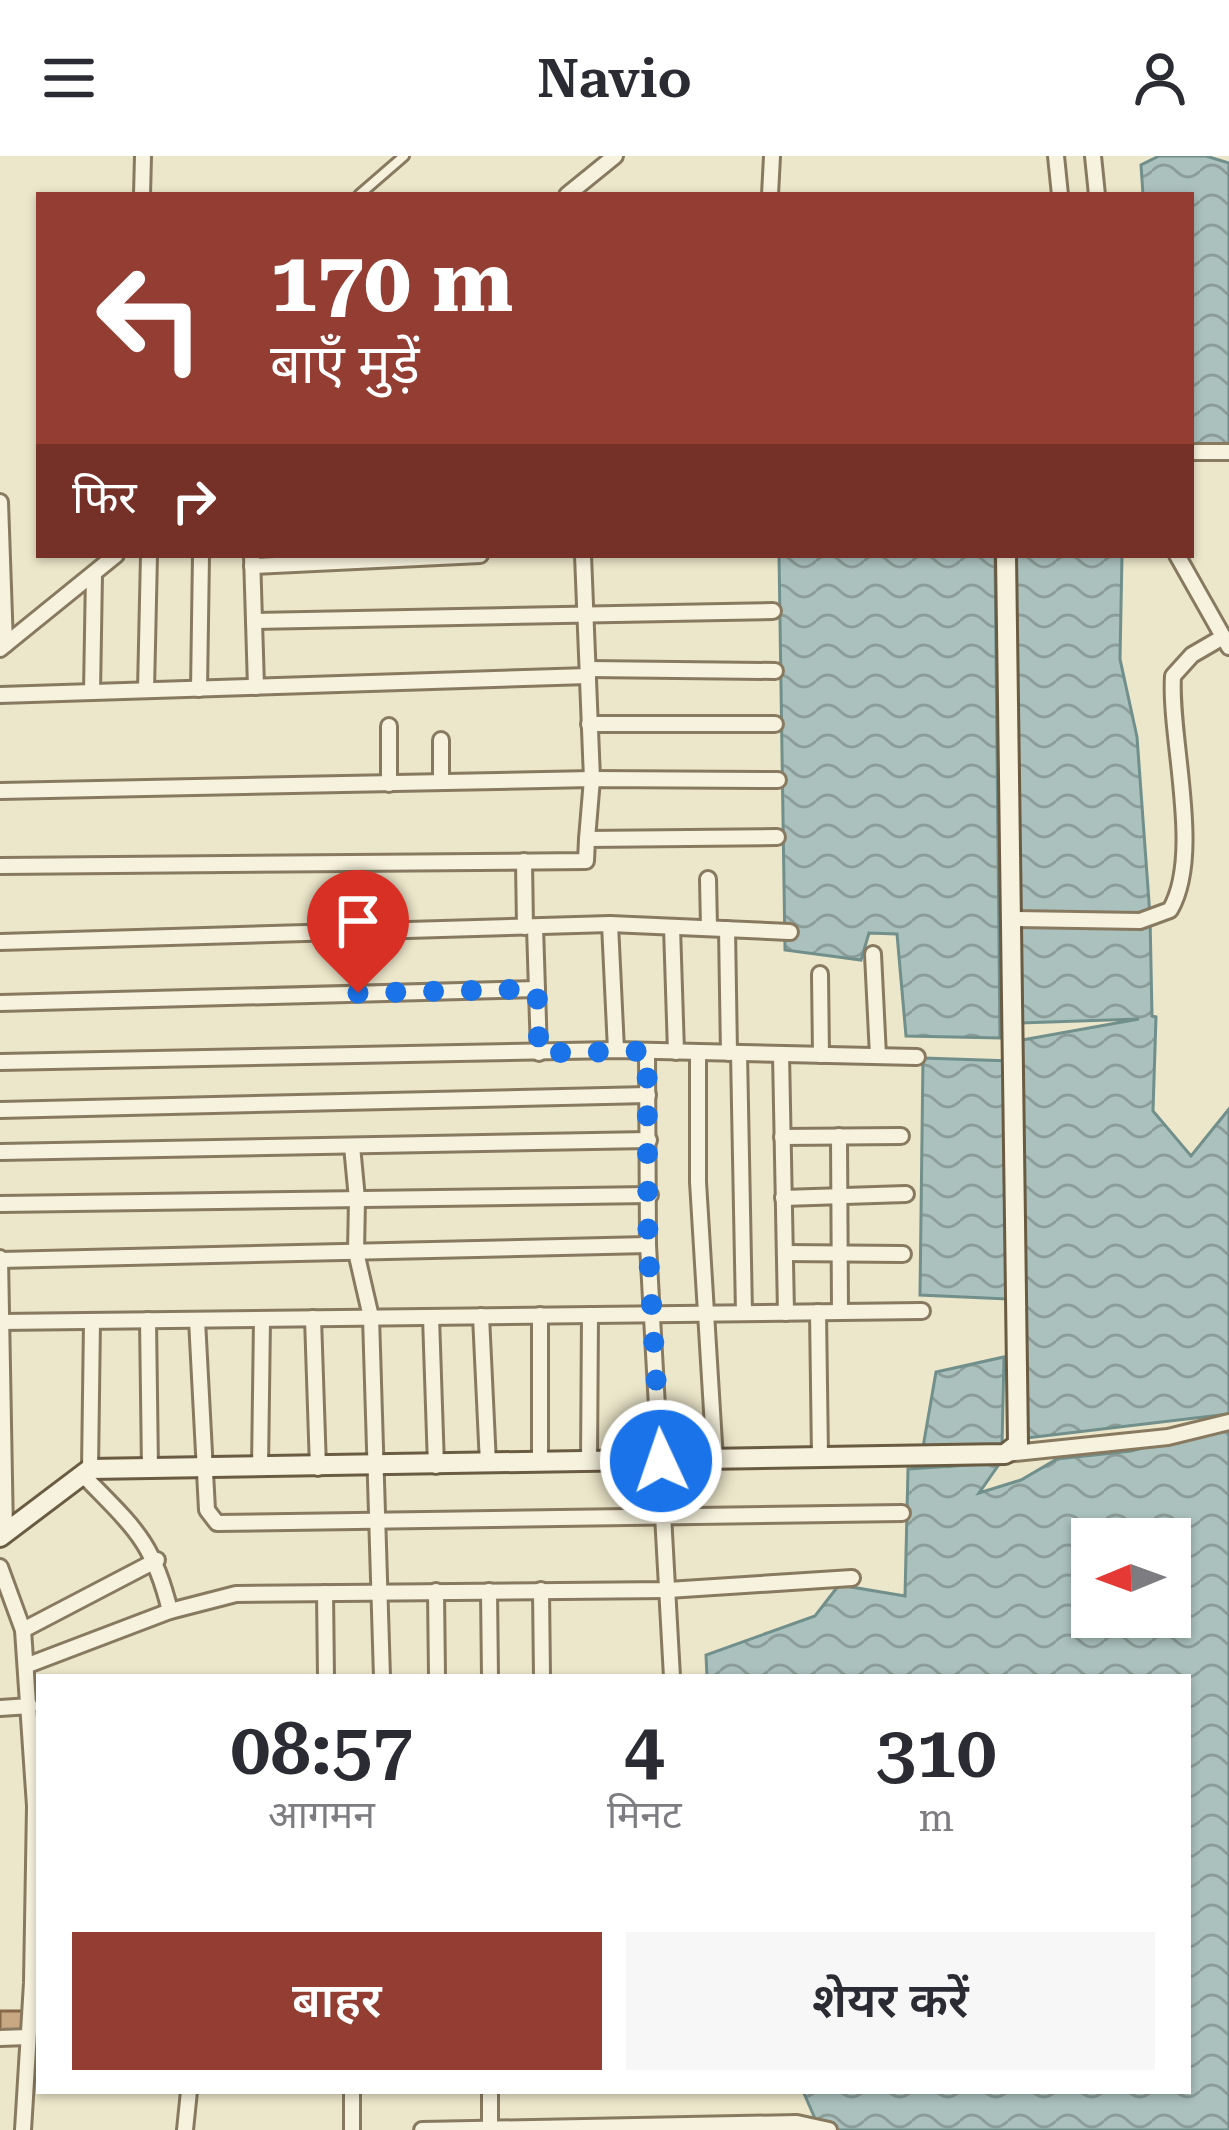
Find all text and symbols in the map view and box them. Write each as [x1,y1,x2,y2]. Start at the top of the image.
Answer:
icon: menu [36,45,102,111]
icon: person [1127,45,1193,111]
text: Navio [537,47,692,110]
text: 170 m [270,233,513,331]
icon: left [72,240,228,396]
text: बाएँ मुड़ें [270,333,420,396]
icon: right [161,468,227,534]
text: फिर [72,471,137,524]
pin [307,870,409,993]
icon: arrive [325,888,391,954]
position arrow [598,1398,724,1524]
north arrow [1071,1518,1191,1638]
map controls [1071,1518,1191,1638]
text: 08:57 [230,1707,413,1792]
text: 4 [624,1707,664,1792]
text: 310 [876,1710,997,1795]
text: आगमन [268,1792,375,1838]
text: मिनट [607,1792,682,1838]
text: m [919,1795,954,1841]
button: बाहर [72,1932,602,2070]
button: शेयर करें [626,1932,1155,2070]

